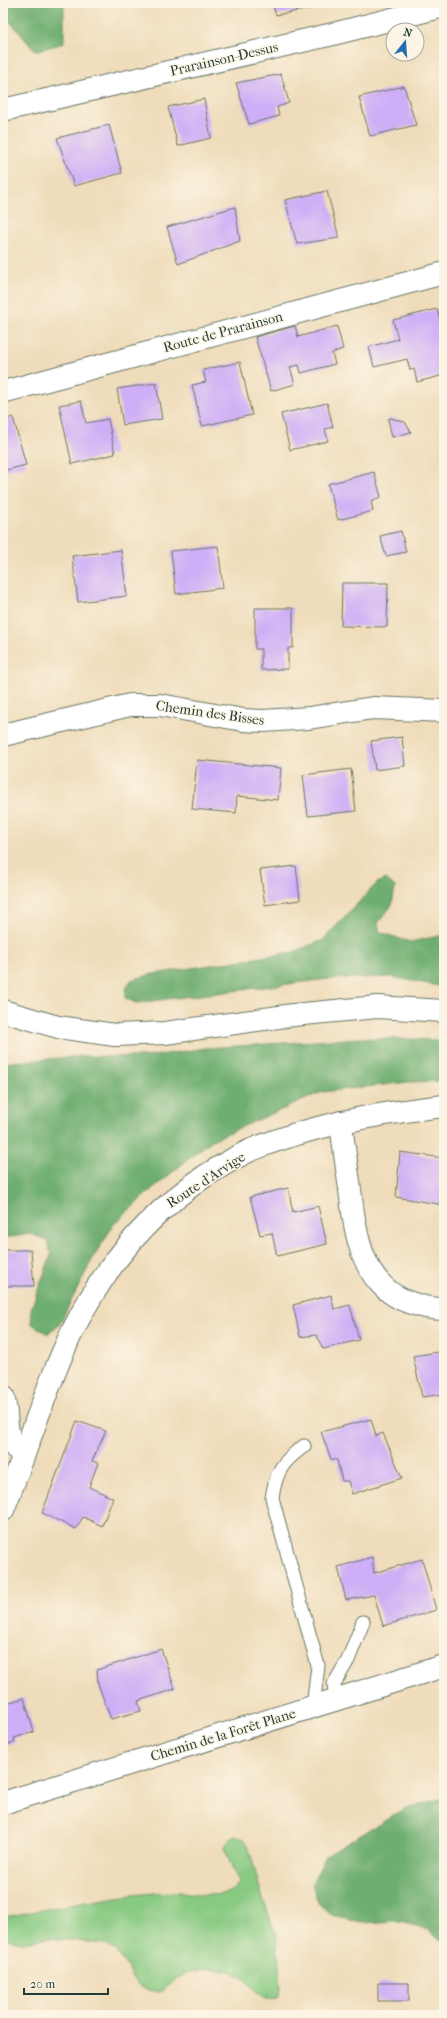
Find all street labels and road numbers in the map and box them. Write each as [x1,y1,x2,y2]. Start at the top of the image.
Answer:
street label: Prarainson-Dessus [168,38,280,80]
street label: Route de Prarainson [161,308,285,356]
street label: Chemin des Bisses [155,697,265,729]
street label: Route d'Arvige [164,1148,249,1212]
street label: Chemin de la Forêt Plane [148,1705,298,1765]

